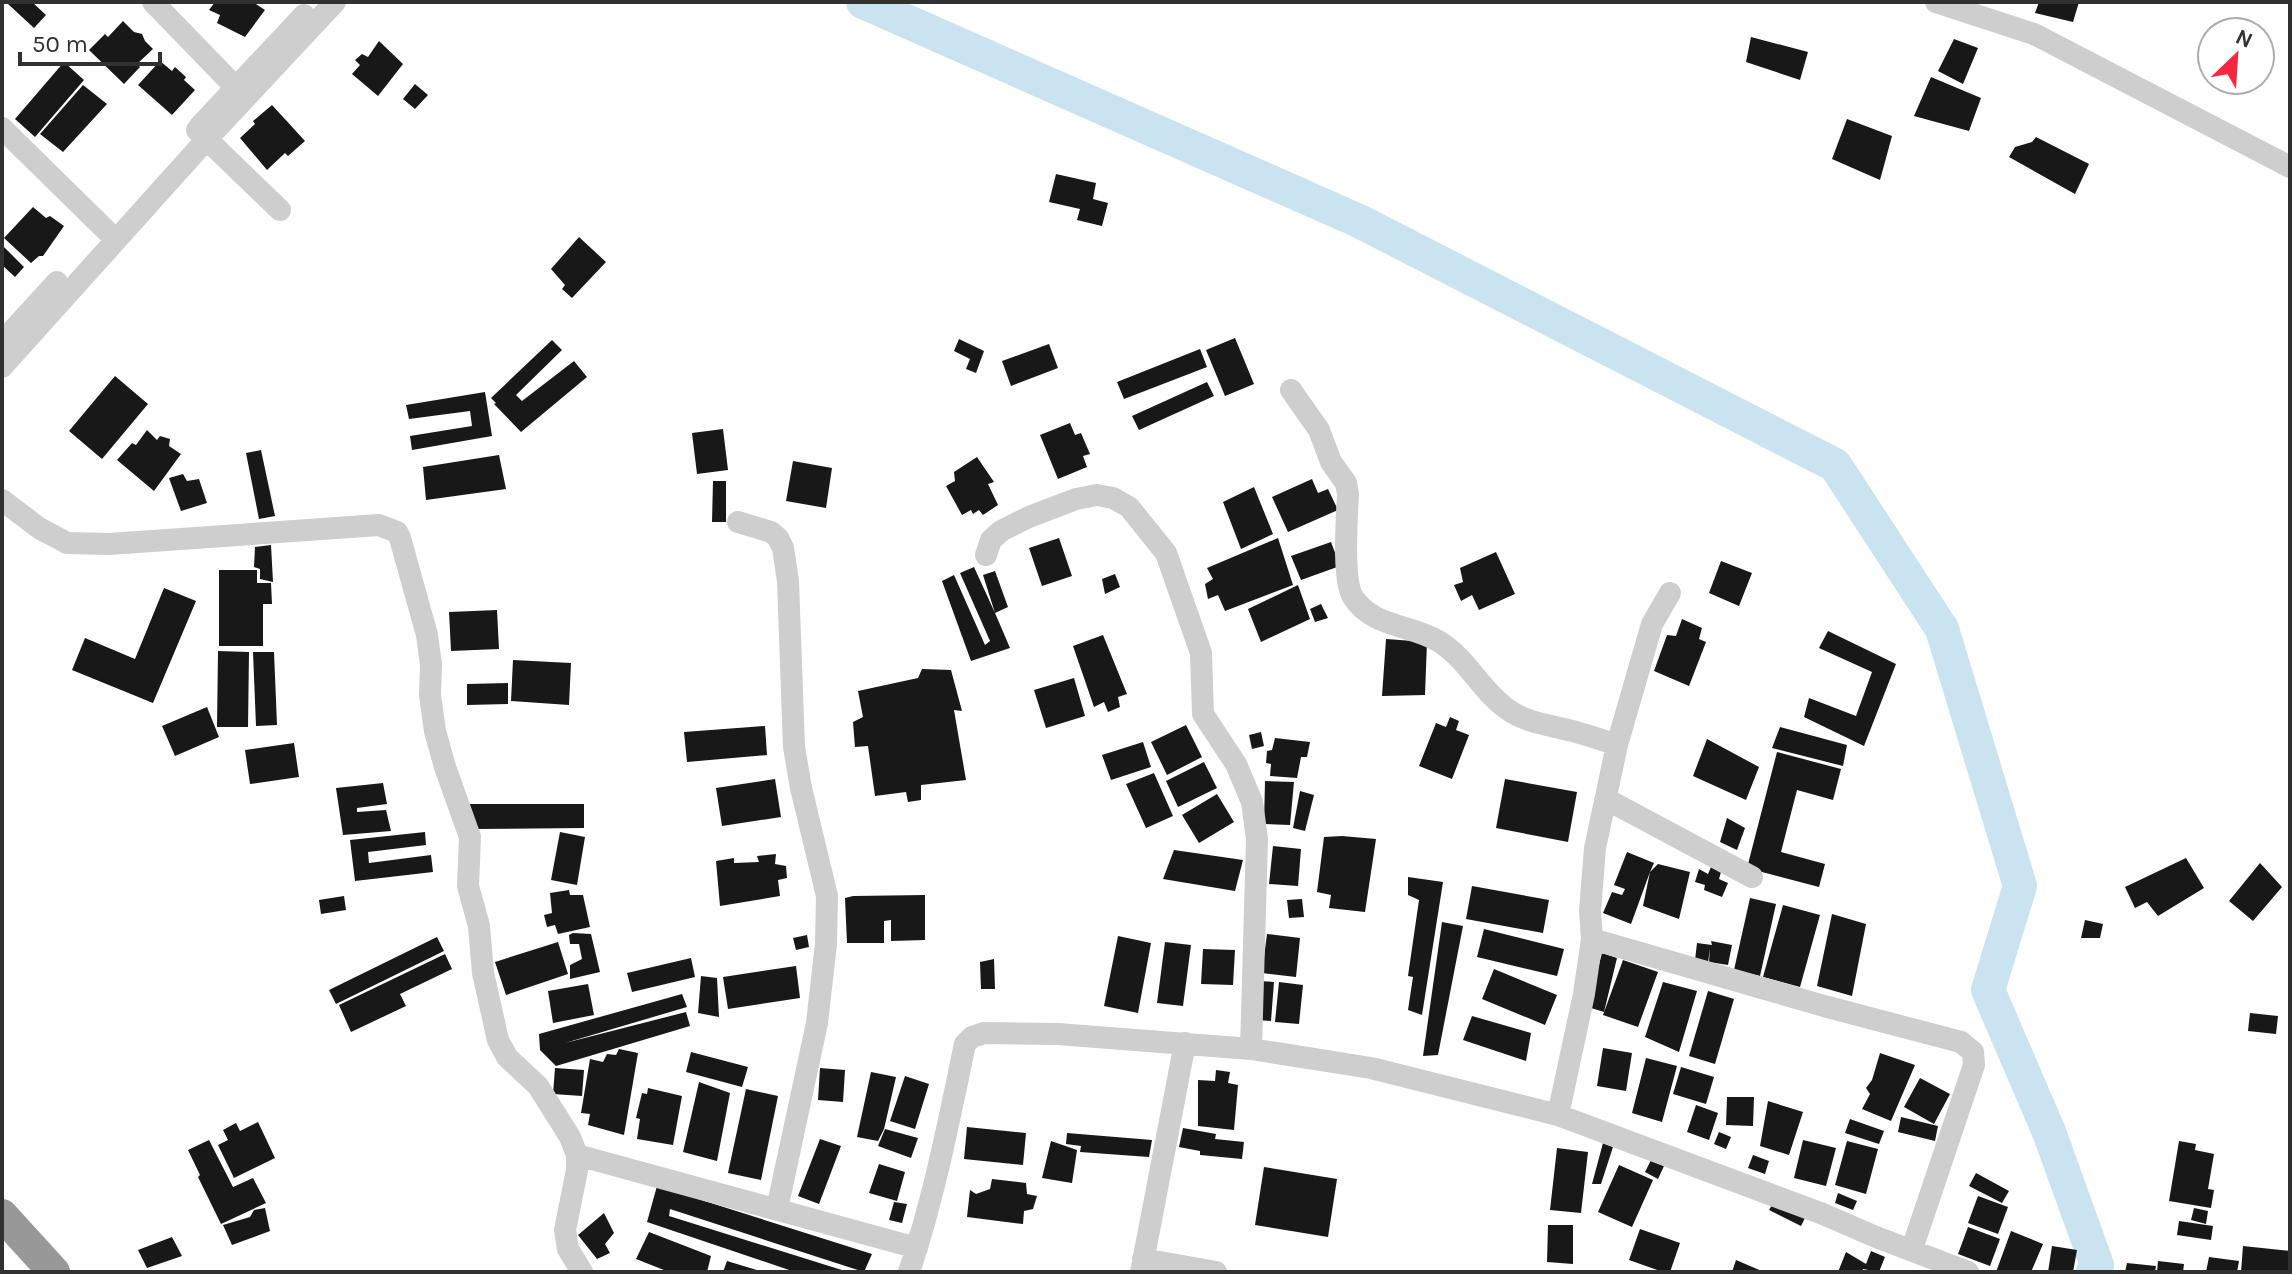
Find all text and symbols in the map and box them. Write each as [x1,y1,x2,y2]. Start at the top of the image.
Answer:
scale bar [20,16,160,66]
north arrow [2196,16,2276,96]
text: N [2231,24,2257,54]
text: 50 m [32,30,88,58]

